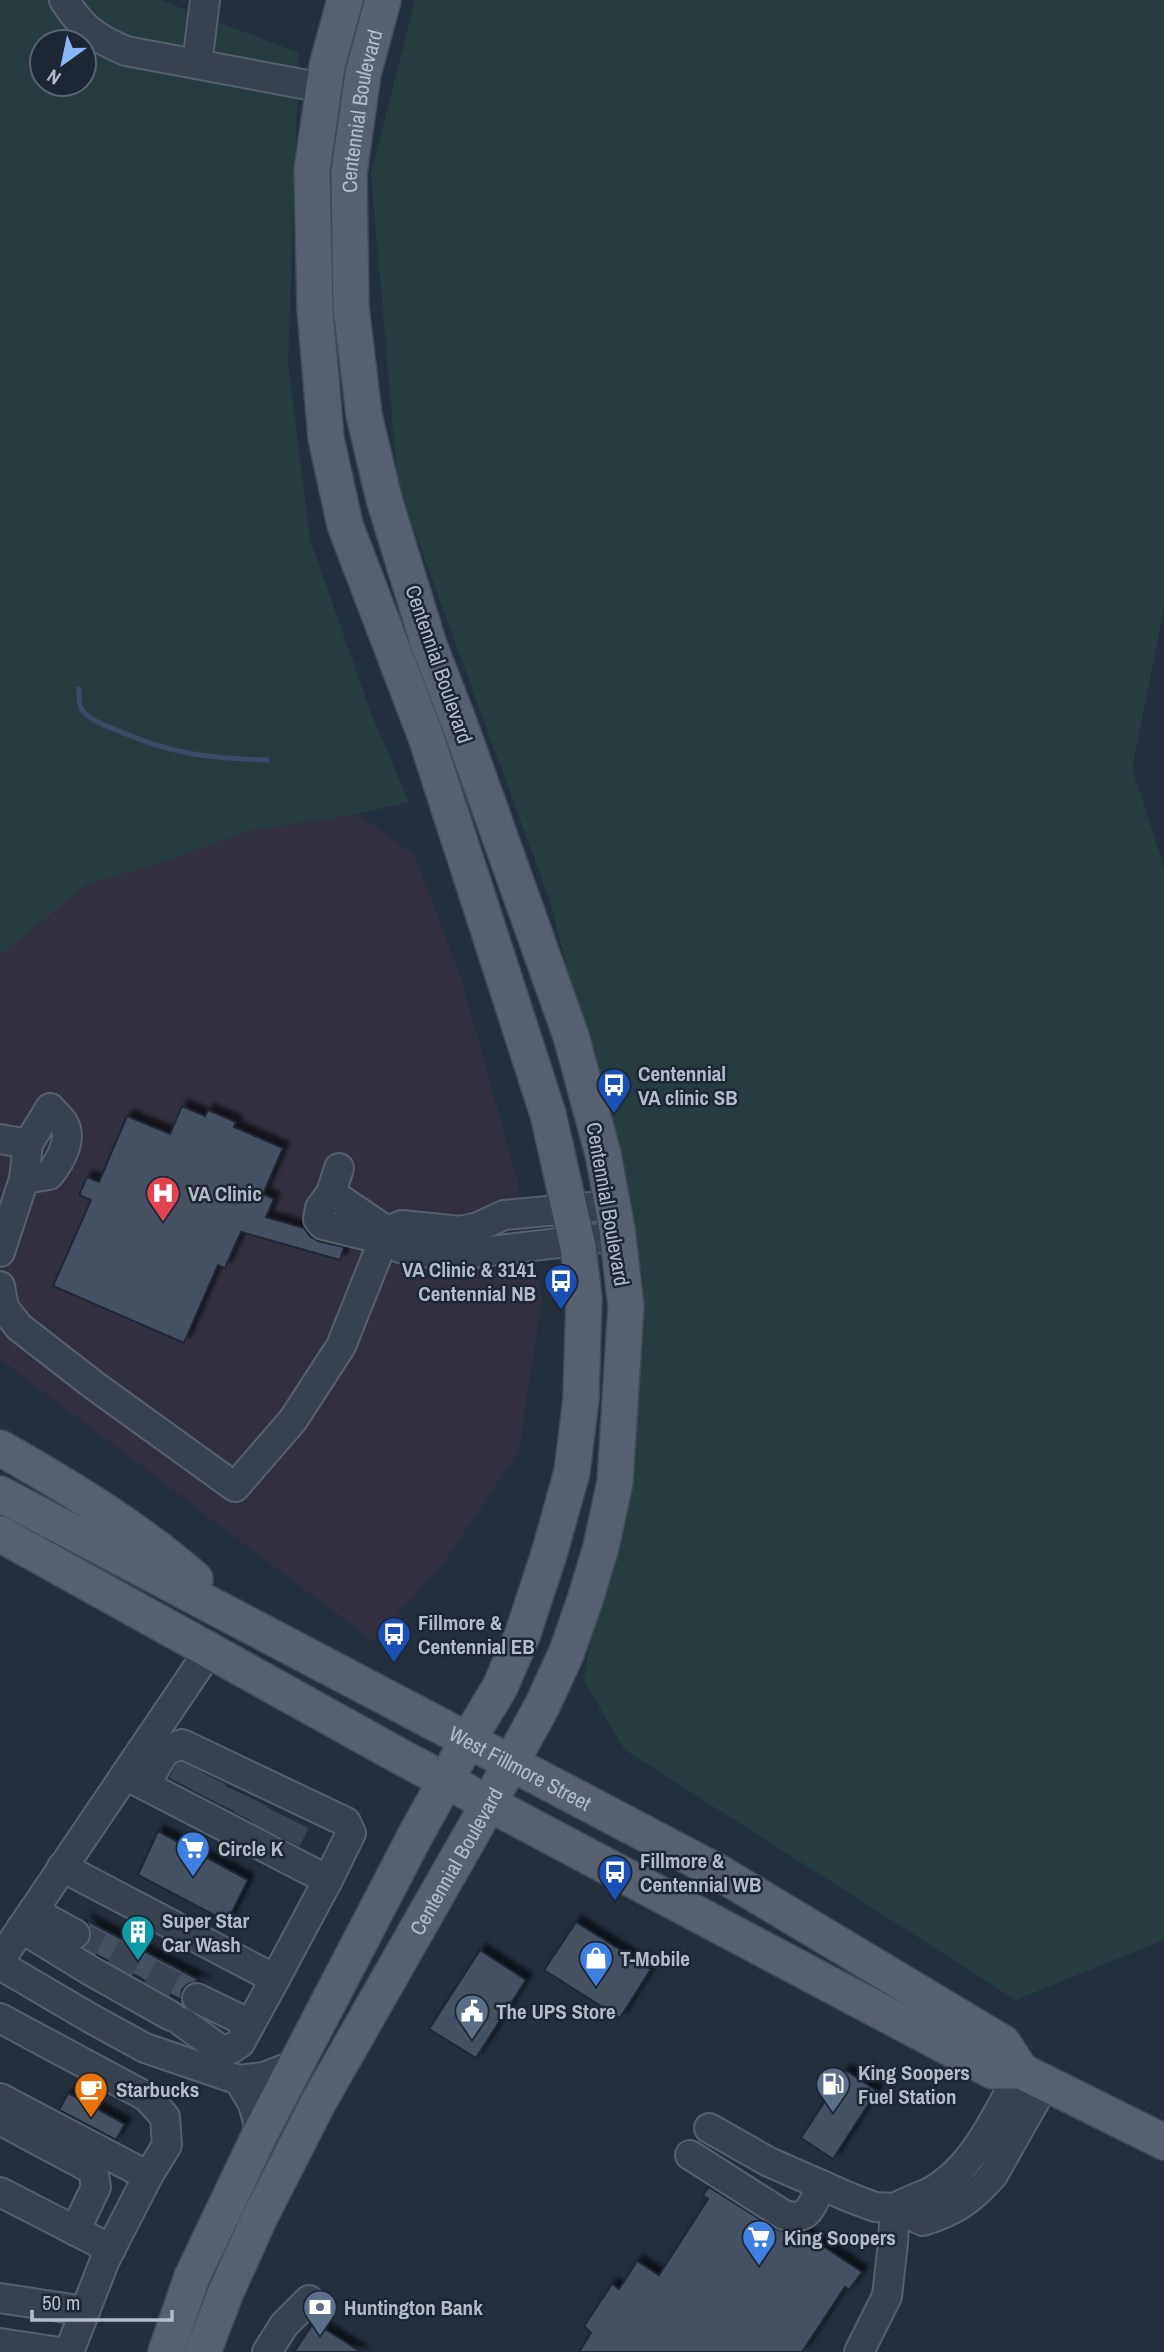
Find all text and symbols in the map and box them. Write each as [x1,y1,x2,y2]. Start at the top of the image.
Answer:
street label: Centennial Boulevard [334,26,389,193]
north arrow [28,28,98,98]
text: N [42,63,66,91]
street label: Centennial Boulevard [398,581,480,747]
place label: Centennial VA clinic SB [638,1059,738,1112]
bus stop icon: Centennial VA clinic SB [595,1066,633,1115]
street label: Centennial Boulevard [579,1120,637,1288]
hospital icon: VA Clinic [144,1174,182,1223]
place label: VA Clinic [188,1179,262,1208]
place label: VA Clinic & 3141 Centennial NB [402,1255,536,1308]
bus stop icon: VA Clinic & 3141 Centennial NB [542,1262,580,1311]
place label: Fillmore & Centennial EB [418,1608,535,1661]
bus stop icon: Fillmore & Centennial EB [375,1615,413,1664]
street label: West Fillmore Street [444,1719,597,1817]
street label: Centennial Boulevard [402,1782,509,1940]
supermarket icon: Circle K [174,1829,212,1878]
place label: Circle K [218,1834,284,1863]
place label: Fillmore & Centennial WB [640,1846,762,1899]
bus stop icon: Fillmore & Centennial WB [596,1853,634,1902]
place label: Super Star Car Wash [162,1906,249,1959]
building icon: Super Star Car Wash [119,1913,157,1962]
shop icon: T-Mobile [577,1939,615,1988]
place label: T-Mobile [620,1944,690,1973]
public building icon: The UPS Store [453,1992,491,2041]
place label: The UPS Store [496,1997,616,2026]
place label: King Soopers Fuel Station [858,2058,970,2111]
fuel station icon: King Soopers Fuel Station [814,2065,852,2114]
cafe icon: Starbucks [72,2070,110,2119]
place label: Starbucks [116,2075,199,2104]
supermarket icon: King Soopers [740,2218,778,2267]
place label: King Soopers [784,2223,896,2252]
scale bar [32,2278,172,2322]
text: 50 m [42,2288,80,2317]
bank icon: Huntington Bank [301,2288,339,2337]
place label: Huntington Bank [344,2293,483,2322]

